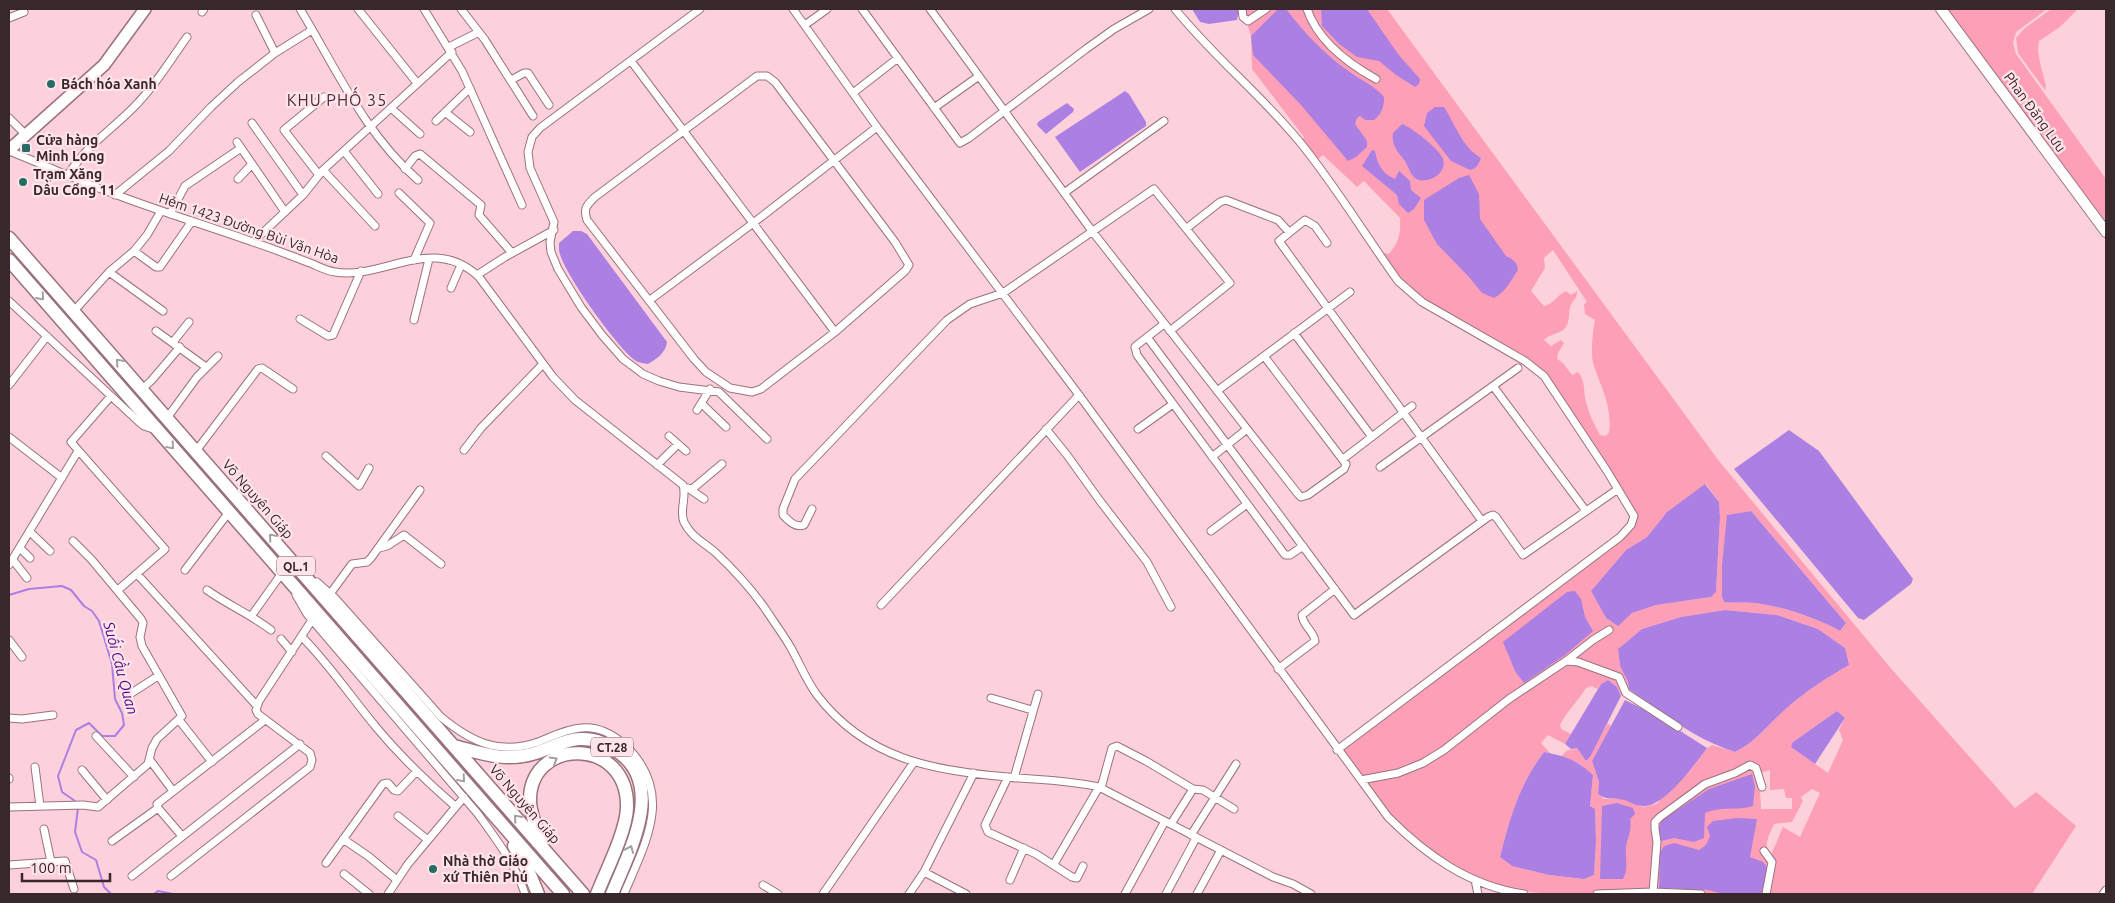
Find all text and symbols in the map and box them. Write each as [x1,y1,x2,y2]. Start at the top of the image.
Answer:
street label: Phan Đăng Lưu [2001,69,2069,155]
place label: Bách hóa Xanh [61,76,157,92]
marker: Bách hóa Xanh [45,78,57,90]
district label: KHU PHỐ 35 [287,86,387,109]
place label: Cửa hàng Minh Long [36,132,105,164]
marker: Cửa hàng Minh Long [20,142,32,154]
place label: Trạm Xăng Dầu Cổng 11 [33,166,115,198]
marker: Trạm Xăng Dầu Cổng 11 [17,176,29,188]
street label: Hẻm 1423 Đường Bùi Văn Hòa [157,190,341,266]
one-way arrow [35,291,44,300]
one-way arrow [116,359,125,368]
one-way arrow [165,440,174,449]
street label: Võ Nguyên Giáp [219,456,297,542]
one-way arrow [268,534,277,543]
road number: QL.1 [277,556,315,576]
water label: Suối Cầu Quan [99,618,143,717]
road number: CT.28 [591,738,633,756]
one-way arrow [549,756,558,766]
street label: Võ Nguyên Giáp [486,761,564,847]
one-way arrow [456,773,465,782]
one-way arrow [514,815,522,824]
one-way arrow [624,845,634,854]
scale bar [22,850,110,882]
place label: Nhà thờ Giáo xứ Thiên Phú [443,853,528,885]
text: 100 m [30,859,72,876]
marker: Nhà thờ Giáo xứ Thiên Phú [427,863,439,875]

